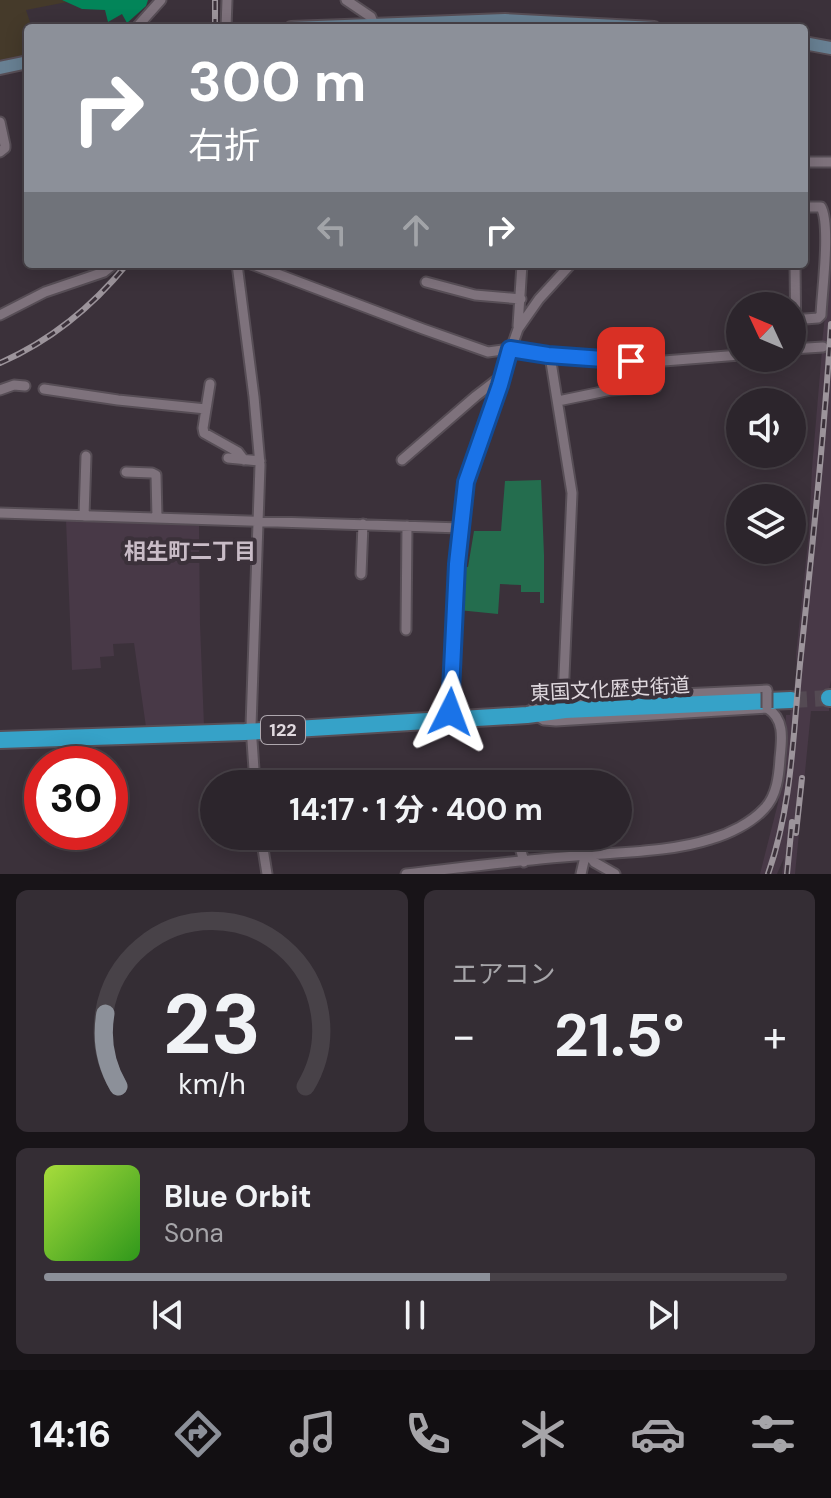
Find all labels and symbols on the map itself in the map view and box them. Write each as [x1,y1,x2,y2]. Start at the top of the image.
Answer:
north arrow [726,292,806,372]
pin [597,327,665,395]
district label: 相生町二丁目 [124,537,256,566]
position arrow [408,670,492,754]
street label: 東国文化歴史街道 [529,672,691,706]
road number: 122 [261,716,305,744]
speed limit sign: 30 [24,746,128,850]

